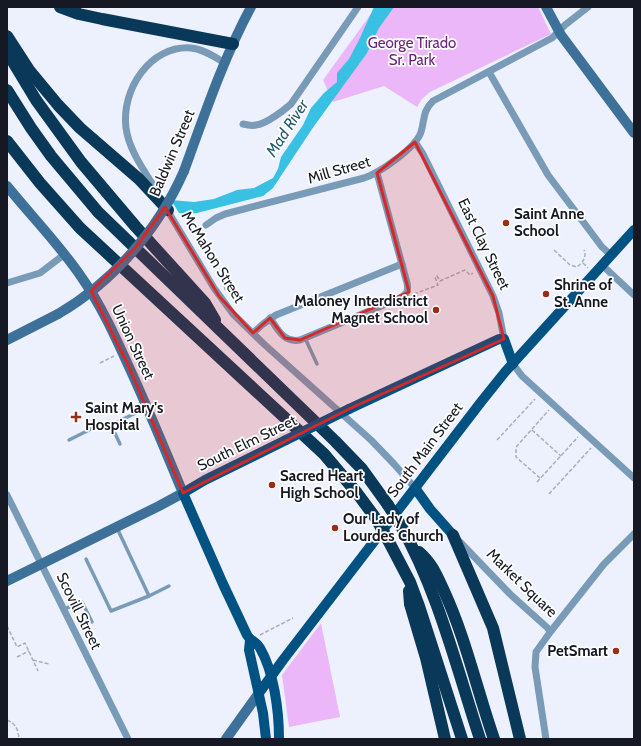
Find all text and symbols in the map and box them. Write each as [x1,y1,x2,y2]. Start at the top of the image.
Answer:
park label: George Tirado Sr. Park [368,34,456,69]
water label: Mad River [261,95,313,161]
street label: Baldwin Street [146,107,198,199]
street label: Mill Street [306,152,372,188]
street label: East Clay Street [454,195,514,293]
place label: Saint Anne School [514,205,584,240]
street label: McMahon Street [178,208,248,306]
marker: Saint Anne School [501,218,511,228]
place label: Shrine of St. Anne [554,276,612,311]
marker: Shrine of St. Anne [541,289,551,299]
place label: Maloney Interdistrict Magnet School [294,292,428,327]
street label: Union Street [108,302,158,382]
marker: Maloney Interdistrict Magnet School [431,305,441,315]
place label: Saint Mary's Hospital [85,399,163,434]
street label: South Main Street [383,399,467,501]
marker: Saint Mary's Hospital [70,411,82,423]
street label: South Elm Street [194,411,300,475]
place label: Sacred Heart High School [280,467,364,502]
marker: Sacred Heart High School [267,480,277,490]
place label: Our Lady of Lourdes Church [343,510,444,545]
marker: Our Lady of Lourdes Church [330,523,340,533]
street label: Market Square [483,545,561,621]
street label: Scovill Street [53,570,105,652]
place label: PetSmart [547,642,608,660]
marker: PetSmart [611,646,621,656]

